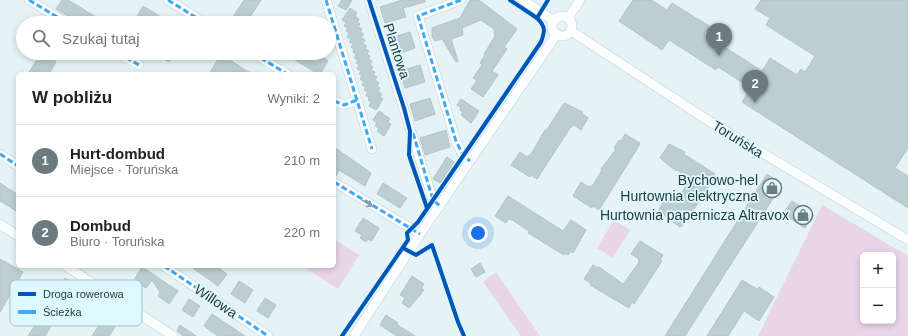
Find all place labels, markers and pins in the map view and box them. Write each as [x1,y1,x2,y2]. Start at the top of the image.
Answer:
pin: 1 [706,23,732,56]
pin: 2 [742,70,768,103]
place label: Bychowo-hel Hurtownia elektryczna [620,172,758,204]
shop icon: Bychowo-hel Hurtownia elektryczna [761,177,783,199]
shop icon: Hurtownia papernicza Altravox [792,204,814,226]
place label: Hurtownia papernicza Altravox [600,207,789,223]

